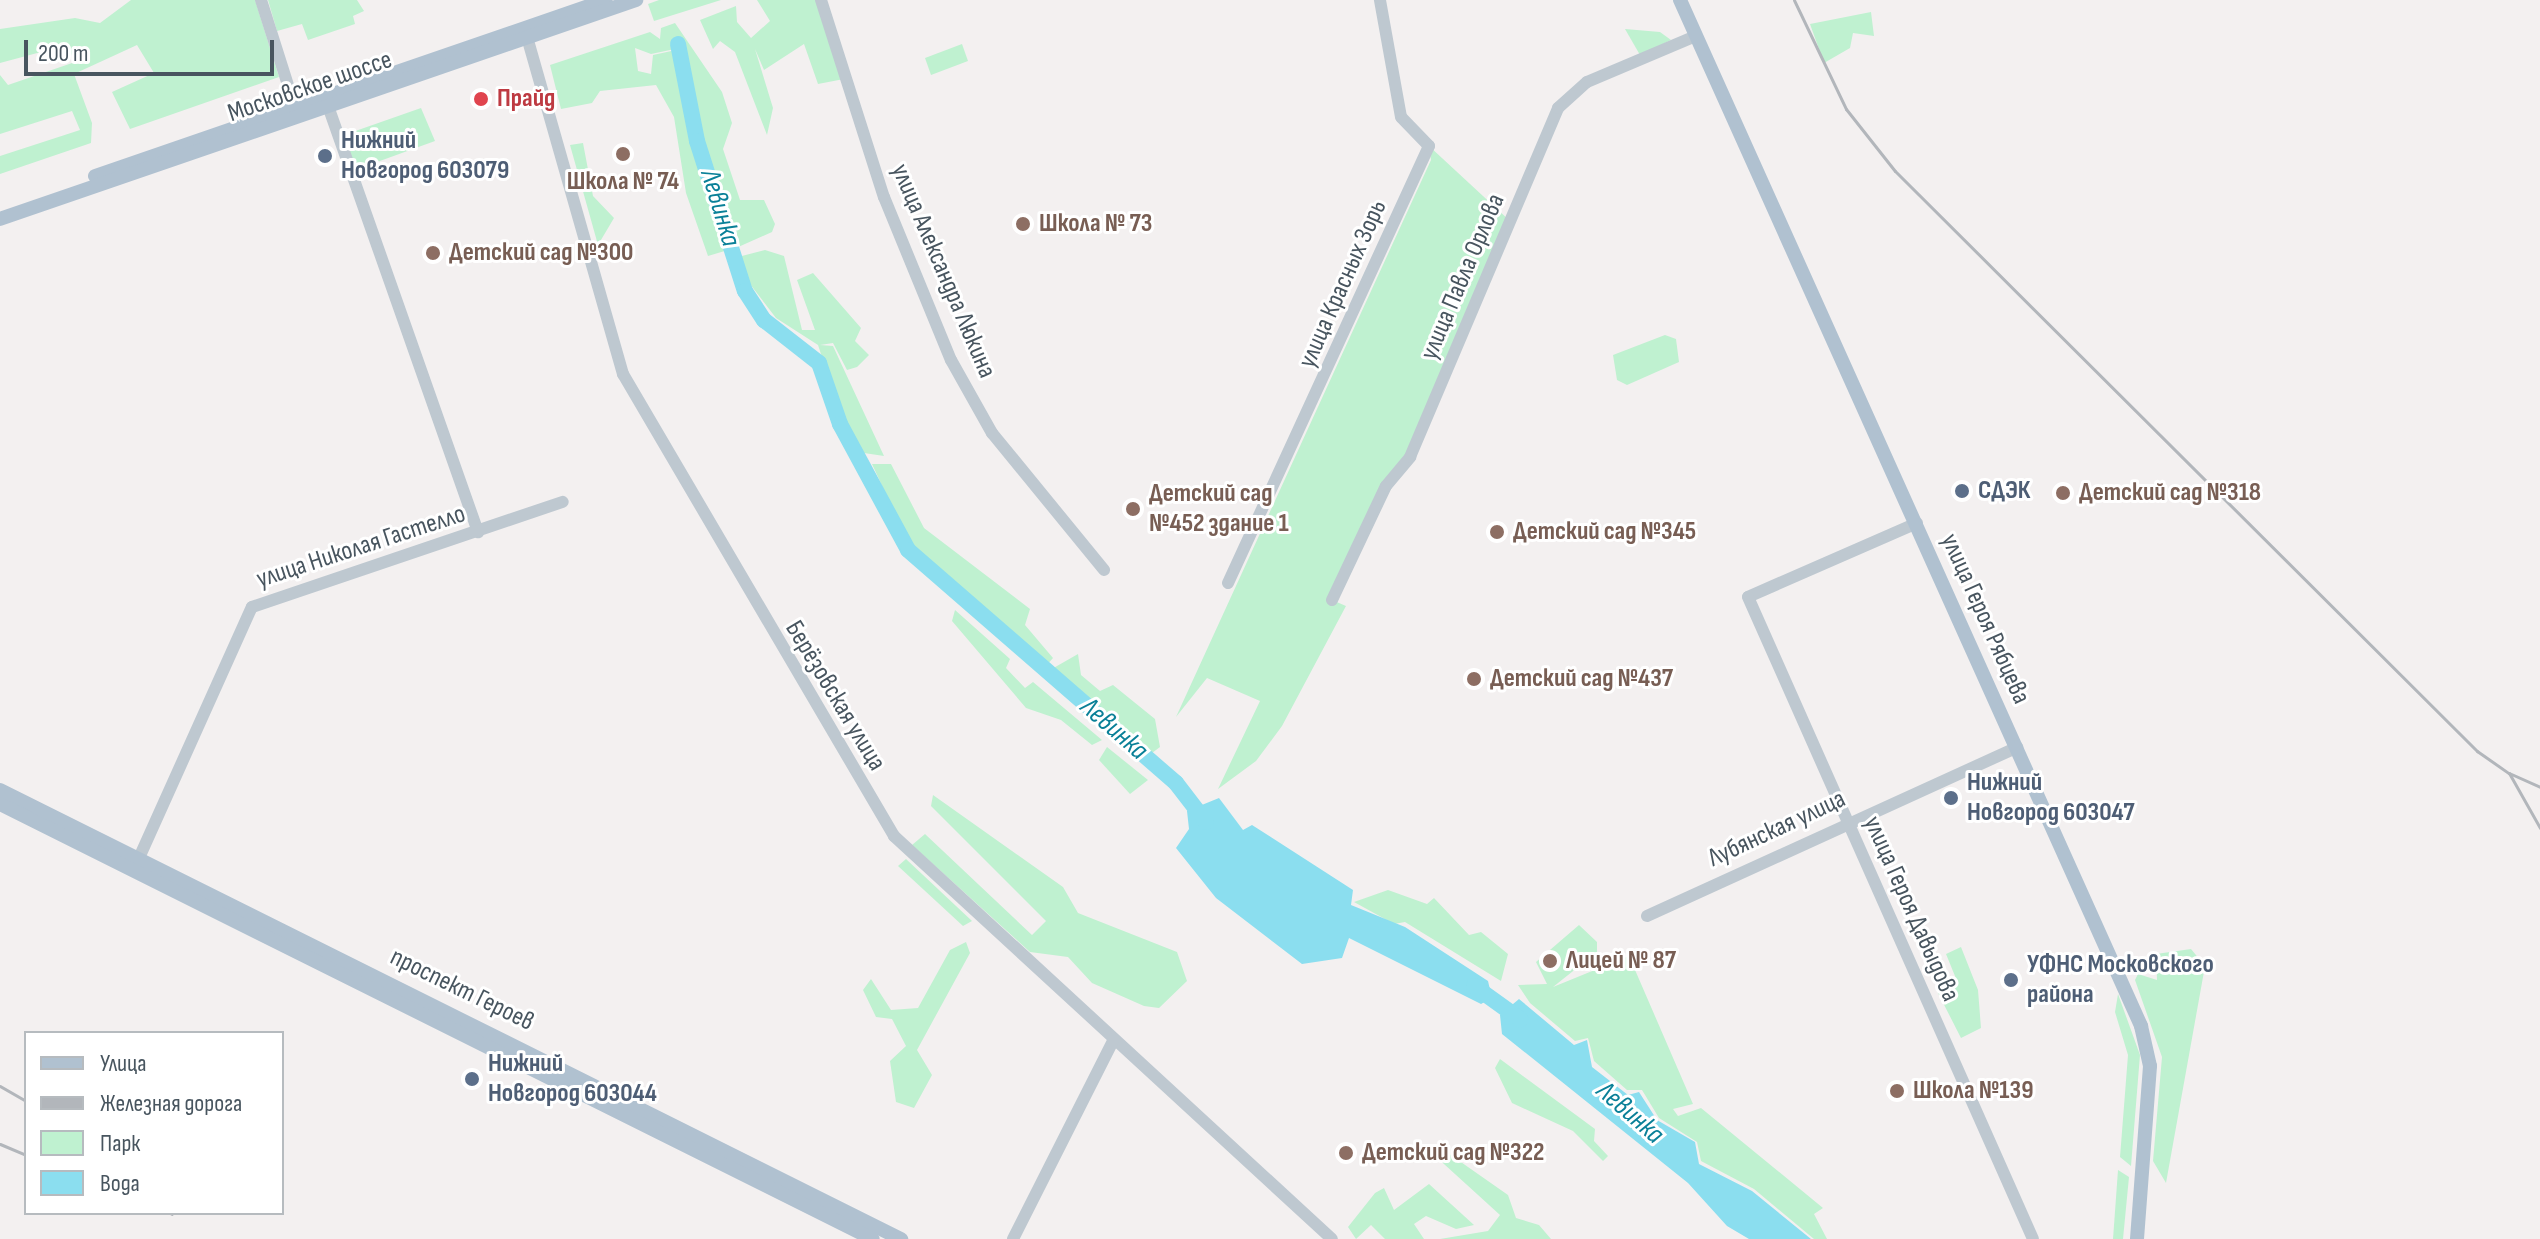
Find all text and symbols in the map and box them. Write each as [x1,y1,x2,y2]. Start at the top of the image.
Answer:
scale bar [28,24,278,74]
text: 200 m [38,39,89,68]
street label: Московское шоссе [224,44,396,130]
place label: Прайд [497,83,555,115]
marker: Прайд [472,90,490,108]
place label: Нижний Новгород 603079 [341,125,509,186]
marker: Школа № 74 [614,145,632,163]
marker: Нижний Новгород 603079 [316,147,334,165]
street label: улица Александра Люкина [884,159,1002,383]
place label: Школа № 74 [567,166,679,198]
water label: Левинка [692,166,748,250]
street label: улица Павла Орлова [1414,190,1512,364]
street label: улица Красных Зорь [1292,195,1394,373]
place label: Школа № 73 [1039,208,1152,240]
marker: Школа № 73 [1014,215,1032,233]
place label: Детский сад №300 [449,237,633,269]
marker: Детский сад №300 [424,244,442,262]
place label: СДЭК [1978,475,2030,507]
place label: Детский сад №318 [2079,477,2261,509]
place label: Детский сад №452 здание 1 [1149,478,1289,540]
marker: СДЭК [1953,482,1971,500]
marker: Детский сад №318 [2054,484,2072,502]
street label: улица Николая Гастелло [253,499,469,595]
marker: Детский сад №452 здание 1 [1124,500,1142,518]
place label: Детский сад №345 [1513,516,1696,548]
marker: Детский сад №345 [1488,523,1506,541]
street label: улица Героя Рябцева [1934,529,2036,709]
street label: Берёзовская улица [778,615,892,777]
place label: Детский сад №437 [1490,663,1673,695]
marker: Детский сад №437 [1465,670,1483,688]
water label: Левинка [1073,691,1155,767]
place label: Нижний Новгород 603047 [1967,767,2135,828]
street label: Лубянская улица [1704,784,1850,874]
marker: Нижний Новгород 603047 [1942,789,1960,807]
street label: улица Героя Давыдова [1856,812,1966,1006]
street label: проспект Героев [385,942,539,1038]
place label: Лицей № 87 [1566,945,1676,977]
place label: УФНС Московского района [2027,949,2214,1010]
marker: Лицей № 87 [1541,952,1559,970]
marker: УФНС Московского района [2002,971,2020,989]
legend [24,1031,284,1215]
place label: Нижний Новгород 603044 [488,1048,657,1110]
text: Улица [100,1049,146,1078]
marker: Нижний Новгород 603044 [463,1070,481,1088]
water label: Левинка [1589,1075,1671,1151]
place label: Школа №139 [1913,1075,2034,1107]
marker: Школа №139 [1888,1082,1906,1100]
text: Железная дорога [100,1089,242,1118]
text: Парк [100,1129,140,1158]
place label: Детский сад №322 [1362,1137,1544,1169]
marker: Детский сад №322 [1337,1144,1355,1162]
text: Вода [100,1169,140,1198]

